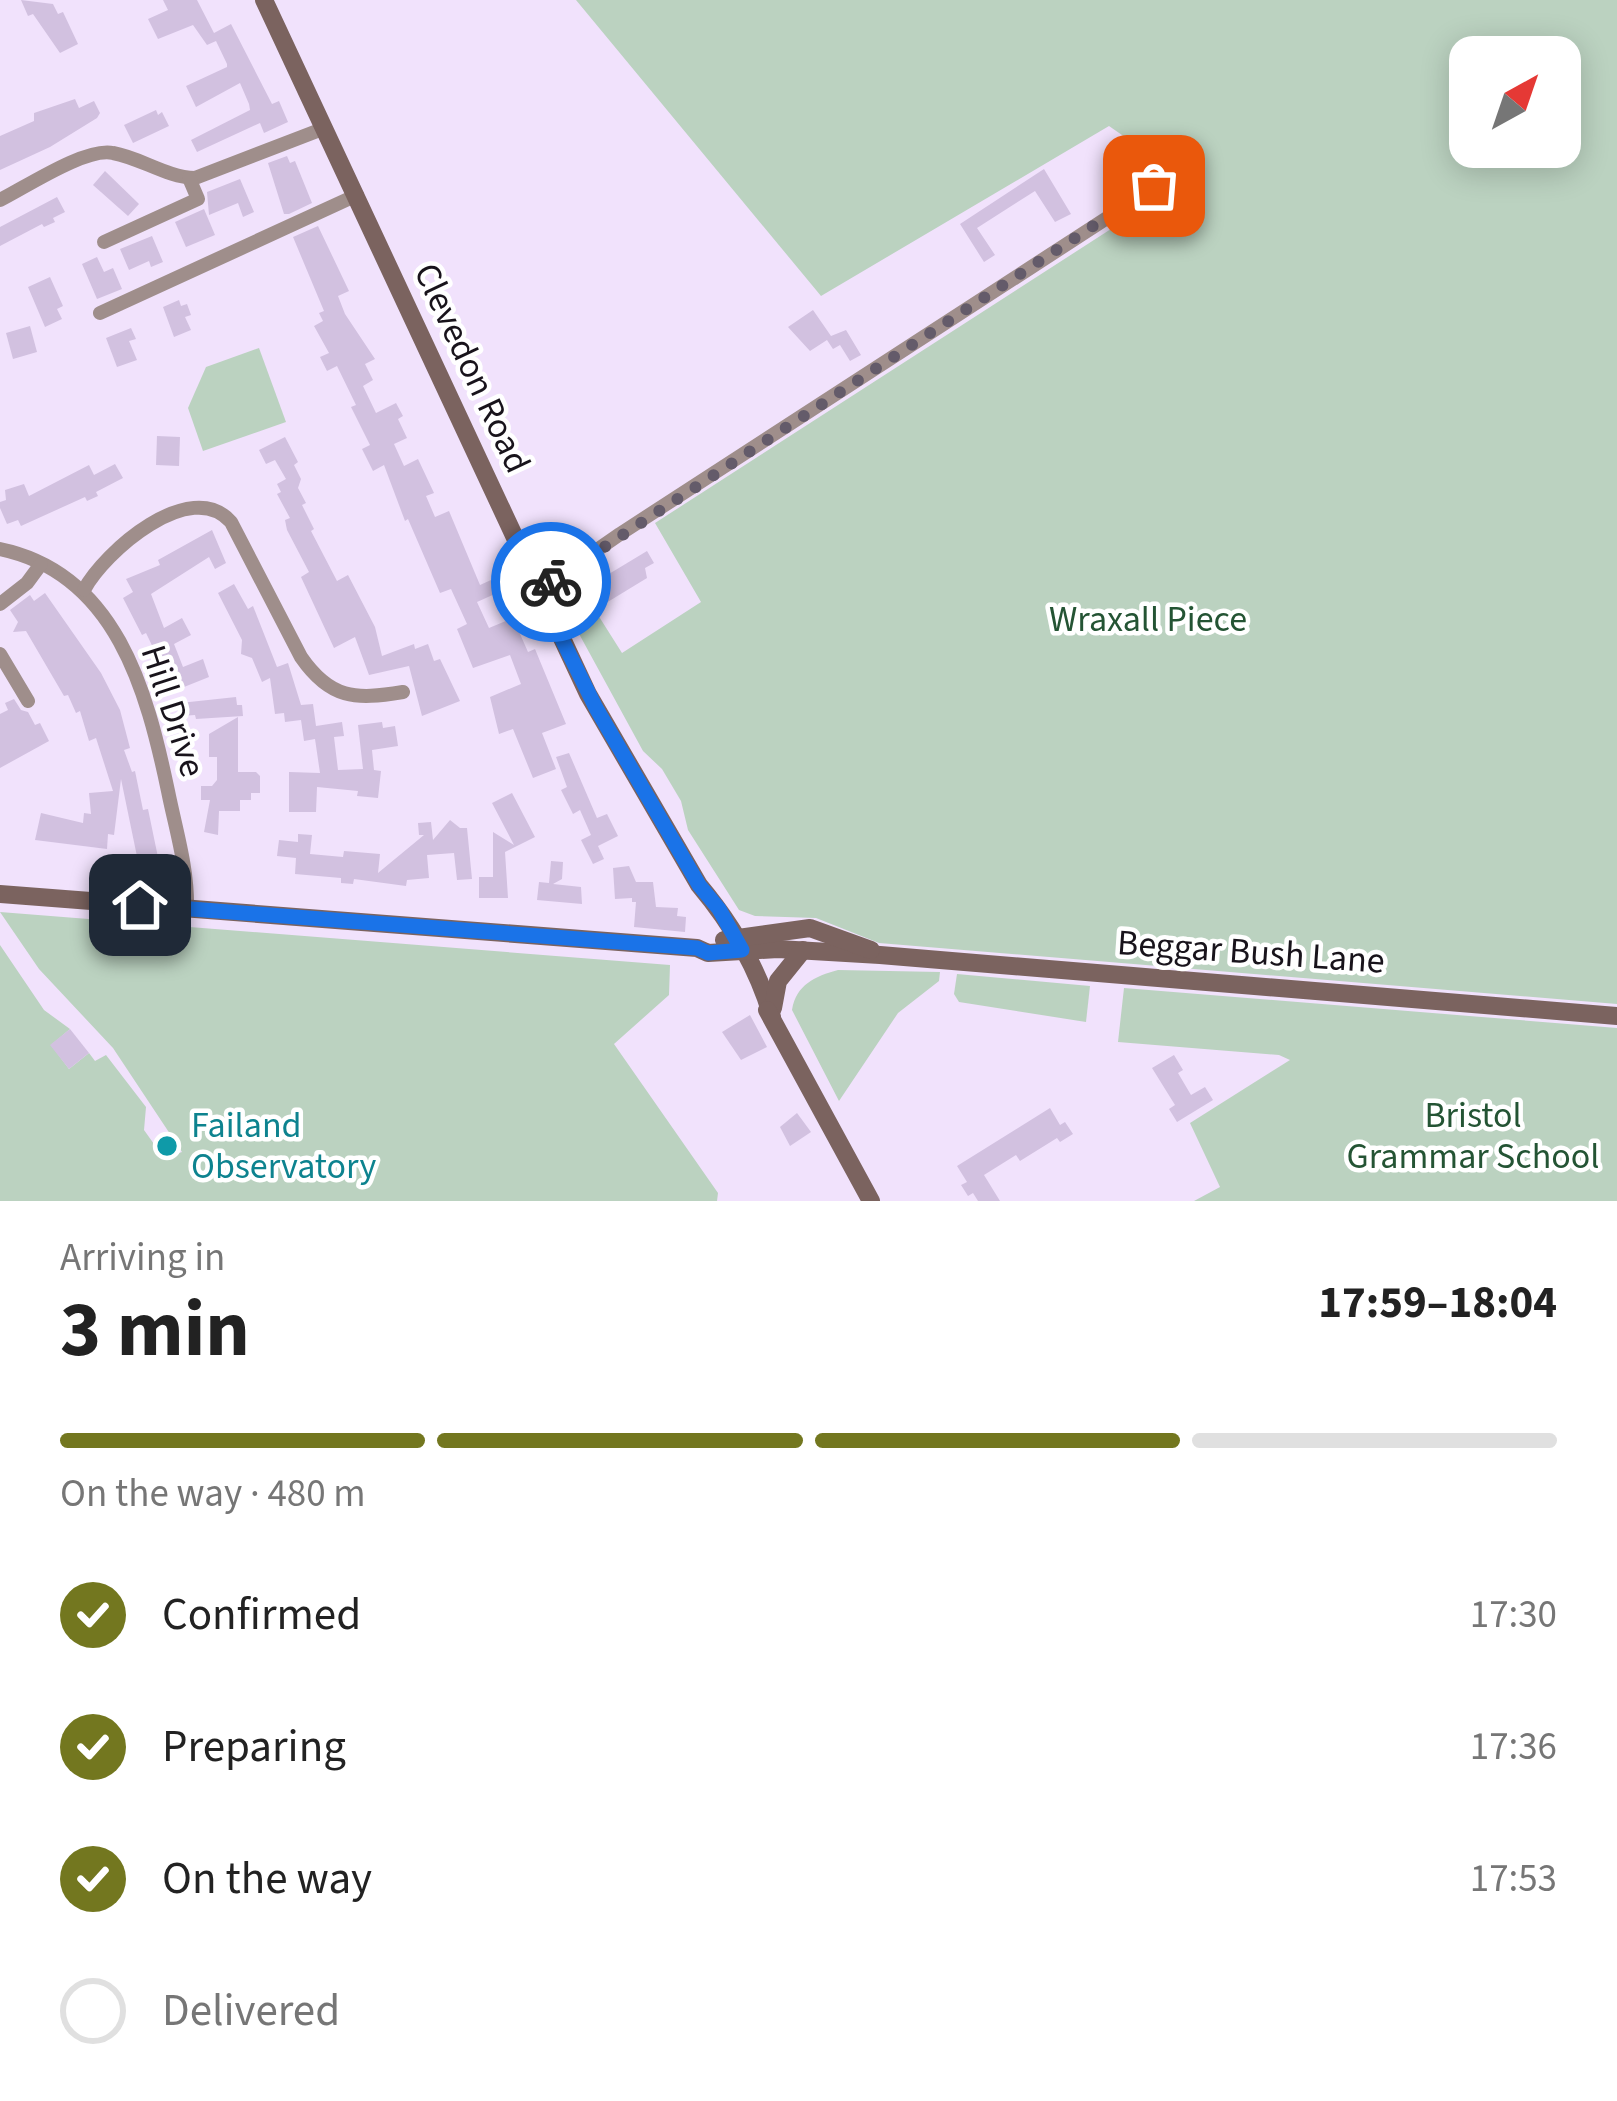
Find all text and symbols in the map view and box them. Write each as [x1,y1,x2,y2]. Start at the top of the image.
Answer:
north arrow [1449,36,1581,168]
map controls [1449,36,1581,168]
pin [1103,135,1205,237]
icon: bag [1121,153,1187,219]
street label: Clevedon Road [401,255,543,481]
courier [491,522,611,642]
icon: bike [518,549,584,615]
park label: Wraxall Piece [1049,594,1247,645]
street label: Hill Drive [128,638,218,784]
pin [89,854,191,956]
icon: home [107,872,173,938]
street label: Beggar Bush Lane [1116,917,1386,987]
park label: Bristol Grammar School [1347,1090,1599,1182]
place label: Failand Observatory [191,1100,376,1192]
marker: Failand Observatory [154,1133,180,1159]
text: Arriving in [60,1230,225,1286]
text: 17:59–18:04 [1318,1271,1557,1335]
text: 3 min [60,1275,250,1386]
text: On the way · 480 m [60,1466,366,1522]
icon: check [60,1582,126,1648]
text: Confirmed [162,1583,361,1647]
text: 17:30 [1470,1587,1557,1643]
icon: check [60,1714,126,1780]
text: Preparing [162,1715,346,1779]
text: 17:36 [1470,1719,1557,1775]
icon: check [60,1846,126,1912]
text: On the way [162,1847,372,1911]
text: 17:53 [1470,1851,1557,1907]
text: Delivered [162,1979,340,2043]

